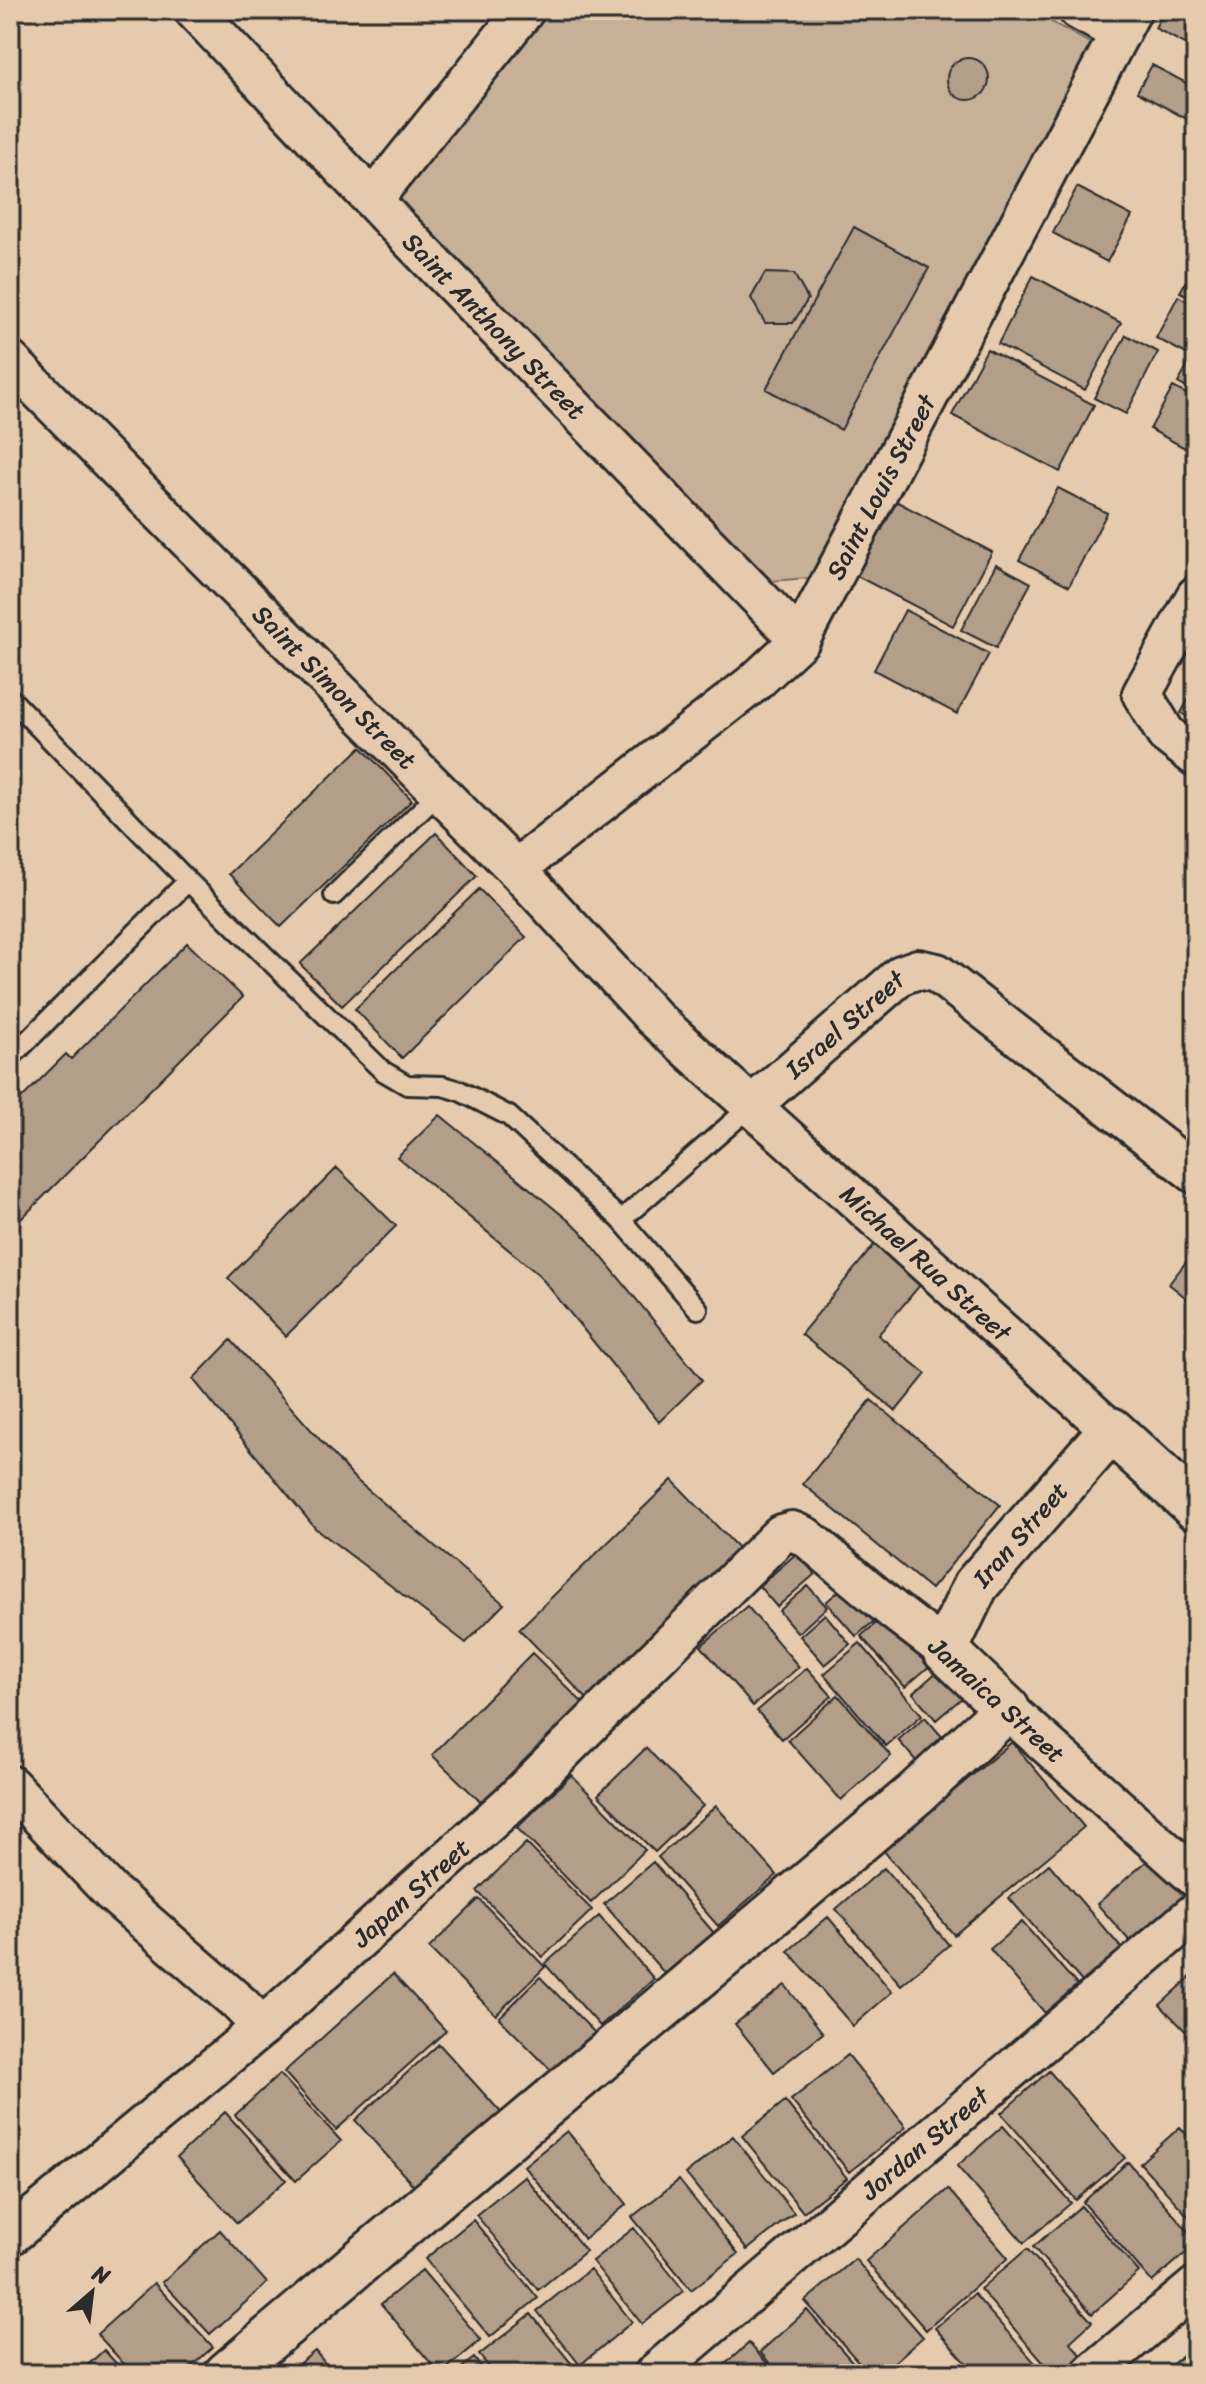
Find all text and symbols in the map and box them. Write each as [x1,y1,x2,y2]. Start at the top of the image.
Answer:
street label: Saint Anthony Street [391,221,598,431]
street label: Saint Louis Street [813,384,949,588]
street label: Saint Simon Street [241,593,428,781]
street label: Israel Street [773,957,917,1091]
street label: Michael Rua Street [829,1173,1024,1354]
street label: Iran Street [960,1470,1080,1599]
street label: Jamaica Street [917,1624,1077,1775]
street label: Japan Street [340,1826,481,1960]
street label: Jordan Street [849,2073,1001,2213]
north arrow [52,2252,132,2332]
text: N [84,2254,118,2296]

